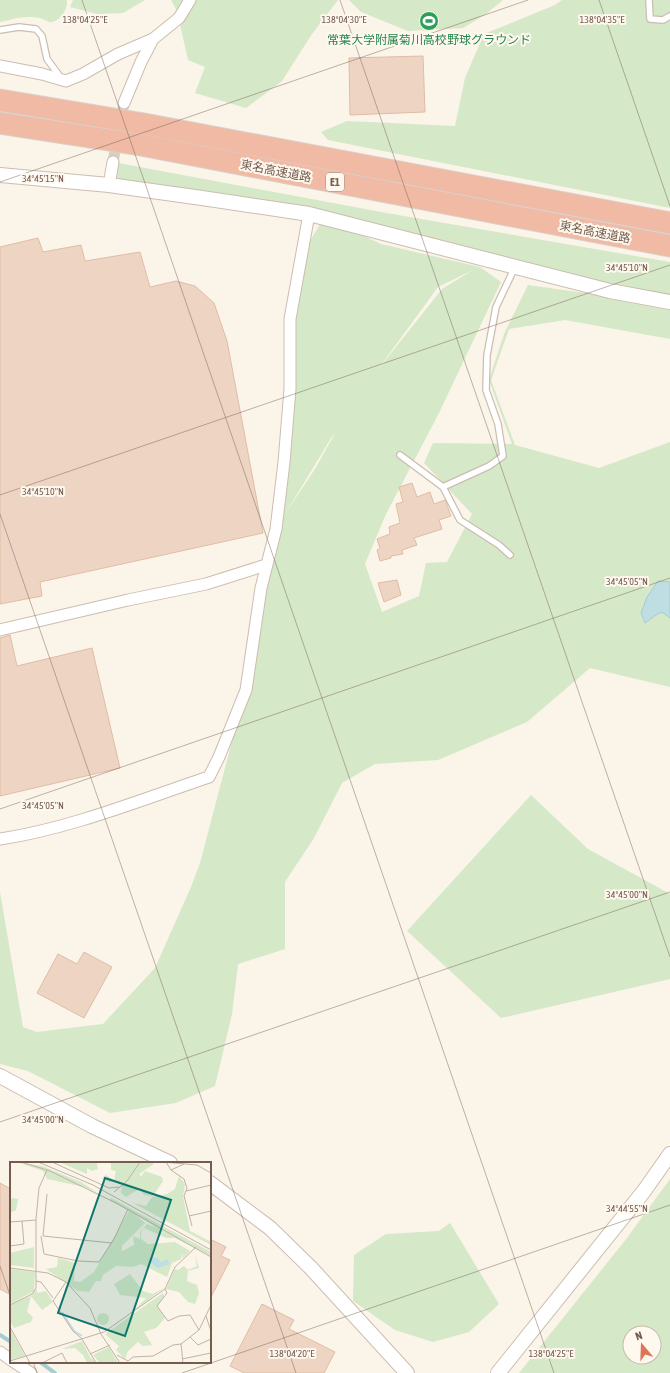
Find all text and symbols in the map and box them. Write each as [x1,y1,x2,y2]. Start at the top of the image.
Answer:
sports icon: 常葉大学附属菊川高校野球グラウンド [418,10,440,32]
text: 138°04'25"E [63,14,108,25]
text: 138°04'30"E [322,14,367,25]
text: 138°04'35"E [580,14,625,25]
place label: 常葉大学附属菊川高校野球グラウンド [327,33,531,47]
street label: 東名高速道路 [239,157,313,185]
text: 34°45'15"N [22,173,64,184]
road number: E1 [326,173,344,191]
street label: 東名高速道路 [558,218,632,246]
text: 34°45'10"N [606,262,648,273]
text: 34°45'10"N [22,486,64,497]
text: 34°45'05"N [606,576,648,587]
text: 34°45'05"N [22,800,64,811]
text: 34°45'00"N [606,889,648,900]
text: 34°45'00"N [22,1114,64,1125]
inset map [10,1162,211,1363]
text: 34°44'55"N [606,1203,648,1214]
north arrow [622,1325,662,1365]
text: N [634,1329,644,1342]
text: 138°04'20"E [270,1348,315,1359]
text: 138°04'25"E [529,1348,574,1359]

